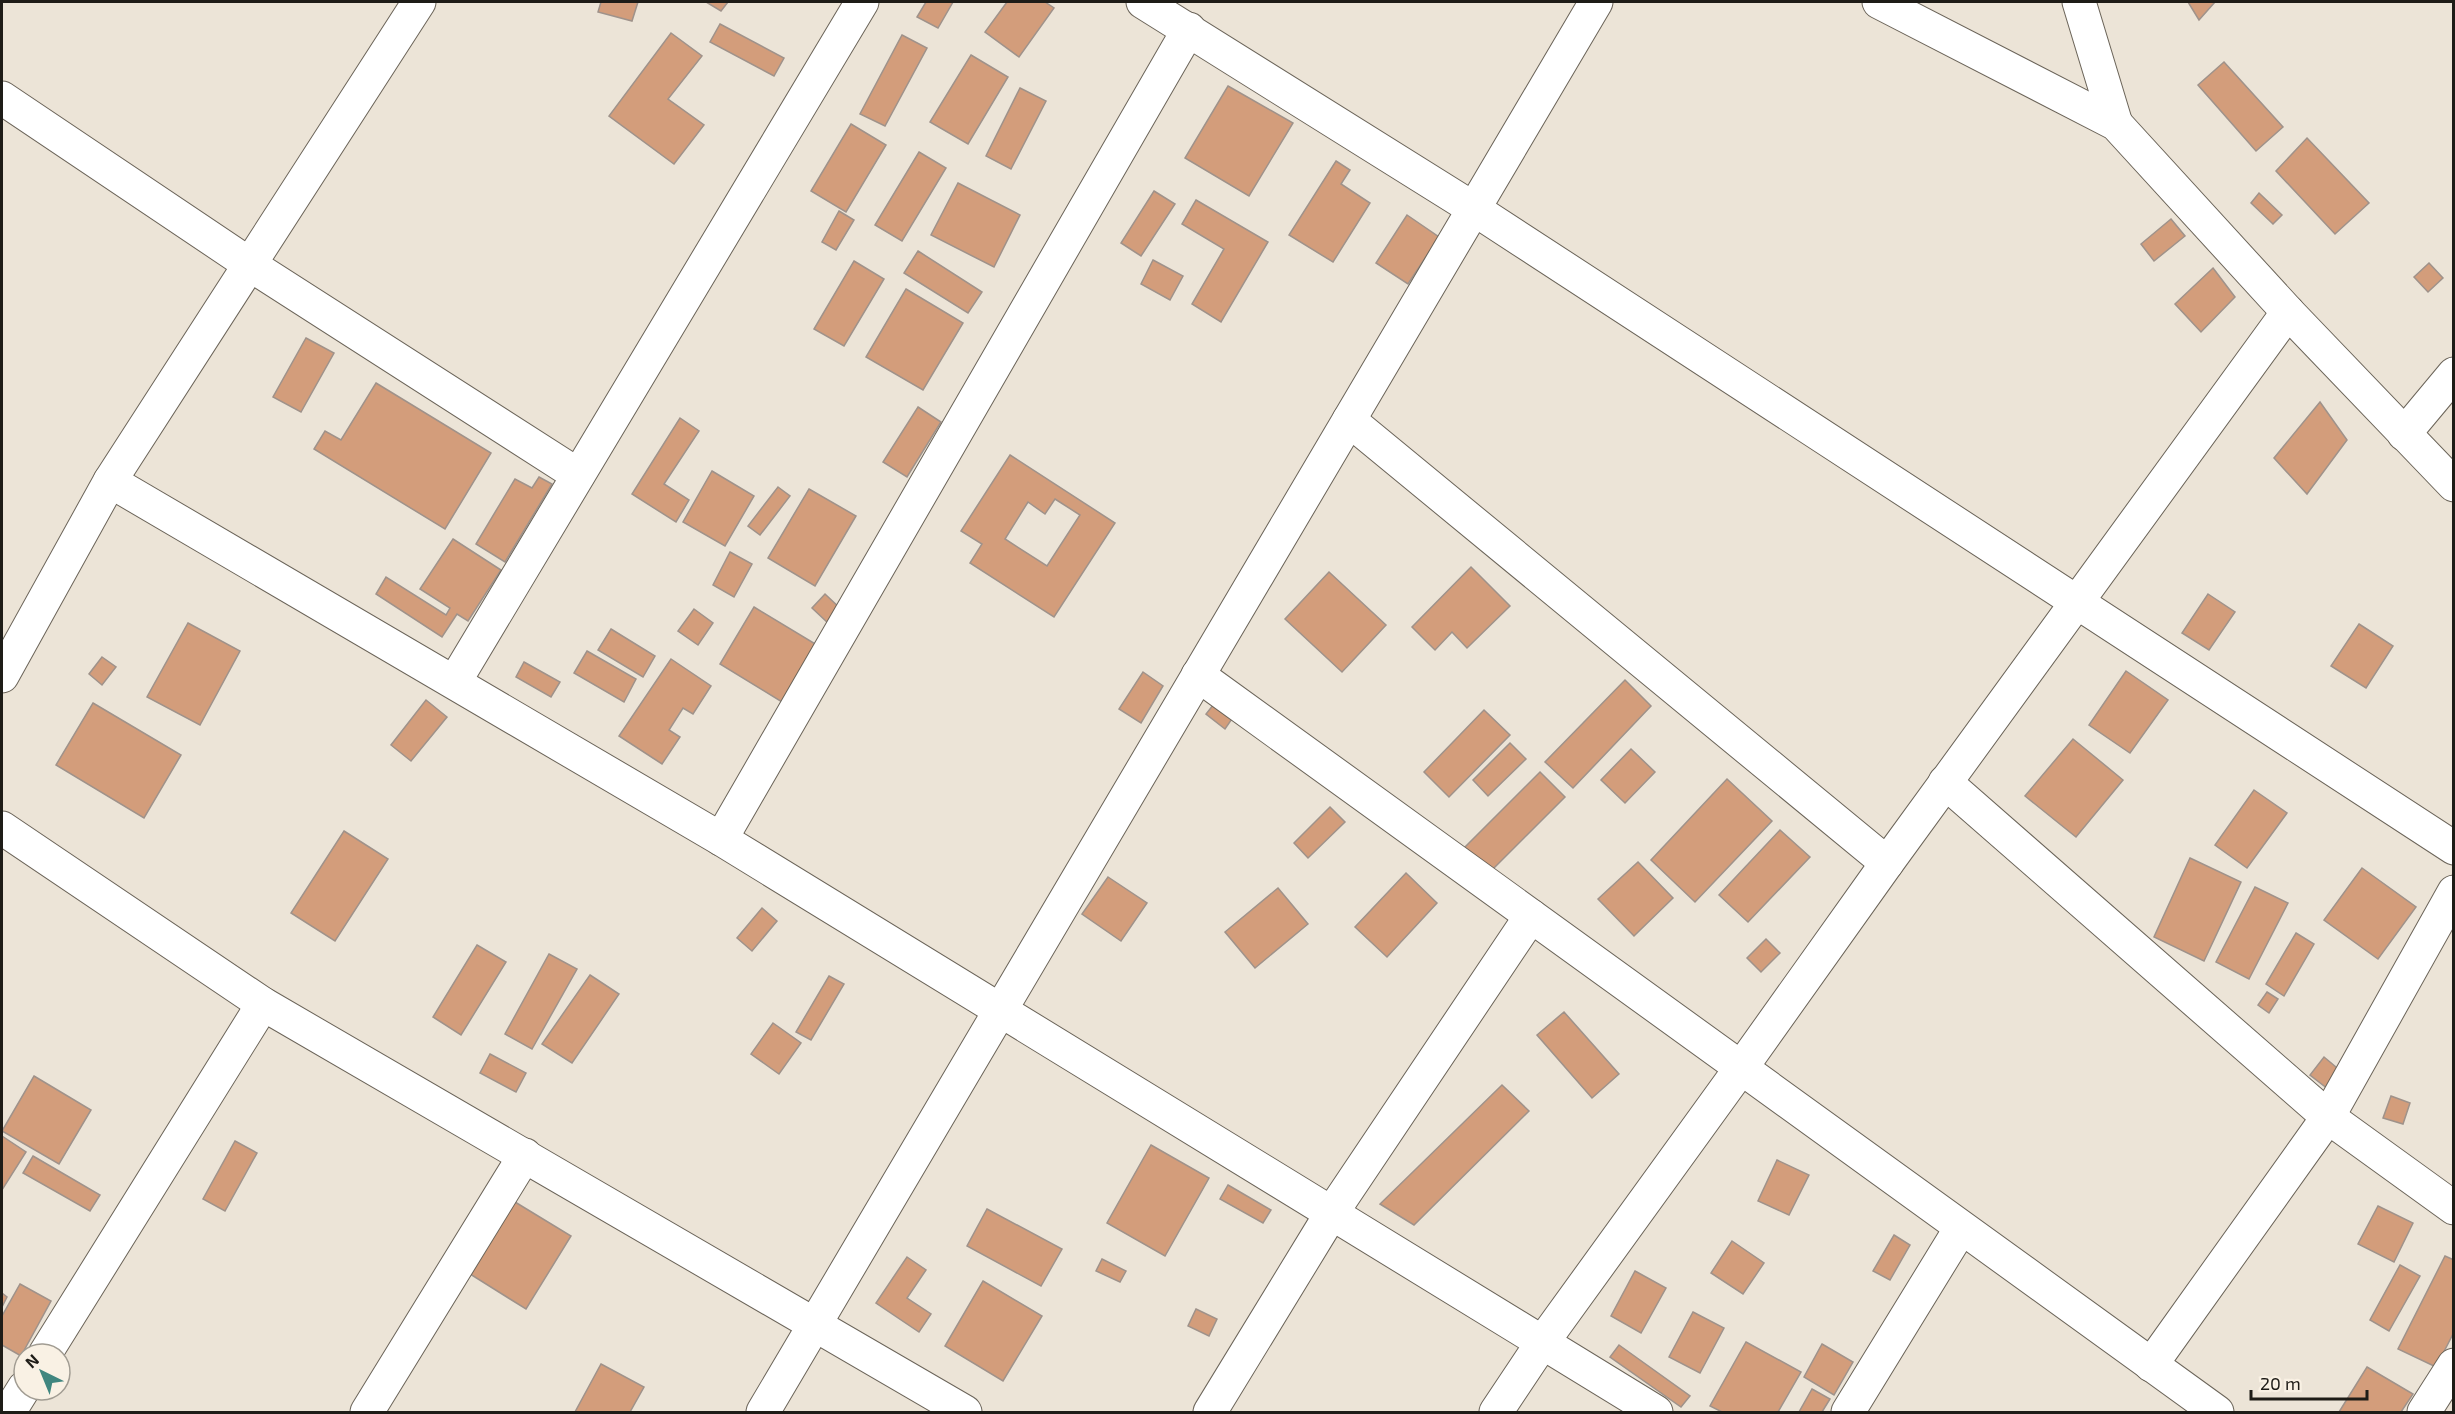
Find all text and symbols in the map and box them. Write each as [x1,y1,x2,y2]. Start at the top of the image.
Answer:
north arrow [12,1342,72,1402]
text: N [21,1350,42,1372]
scale bar [2251,1363,2366,1401]
text: 20 m [2260,1372,2301,1394]

